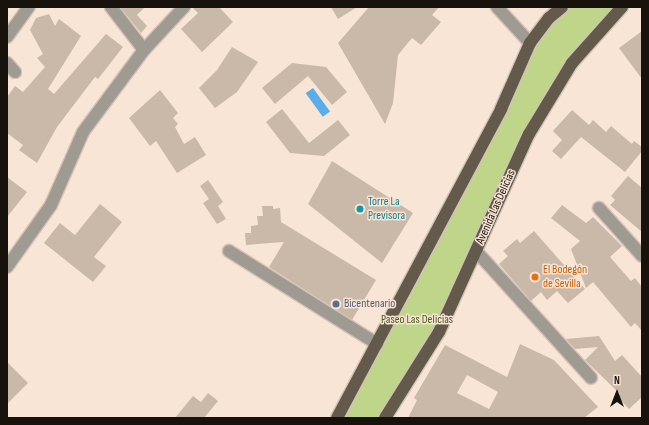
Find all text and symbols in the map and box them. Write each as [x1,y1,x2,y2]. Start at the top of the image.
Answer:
street label: Avenida Las Delicias [473,168,519,246]
place label: Torre La Previsora [368,195,405,223]
marker: Torre La Previsora [355,204,365,214]
place label: El Bodegón de Sevilla [543,263,587,291]
marker: El Bodegón de Sevilla [530,272,540,282]
place label: Bicentenario [344,297,395,311]
marker: Bicentenario [331,299,341,309]
park label: Paseo Las Delicias [381,313,453,327]
north arrow [597,373,637,413]
text: N [614,374,620,387]

